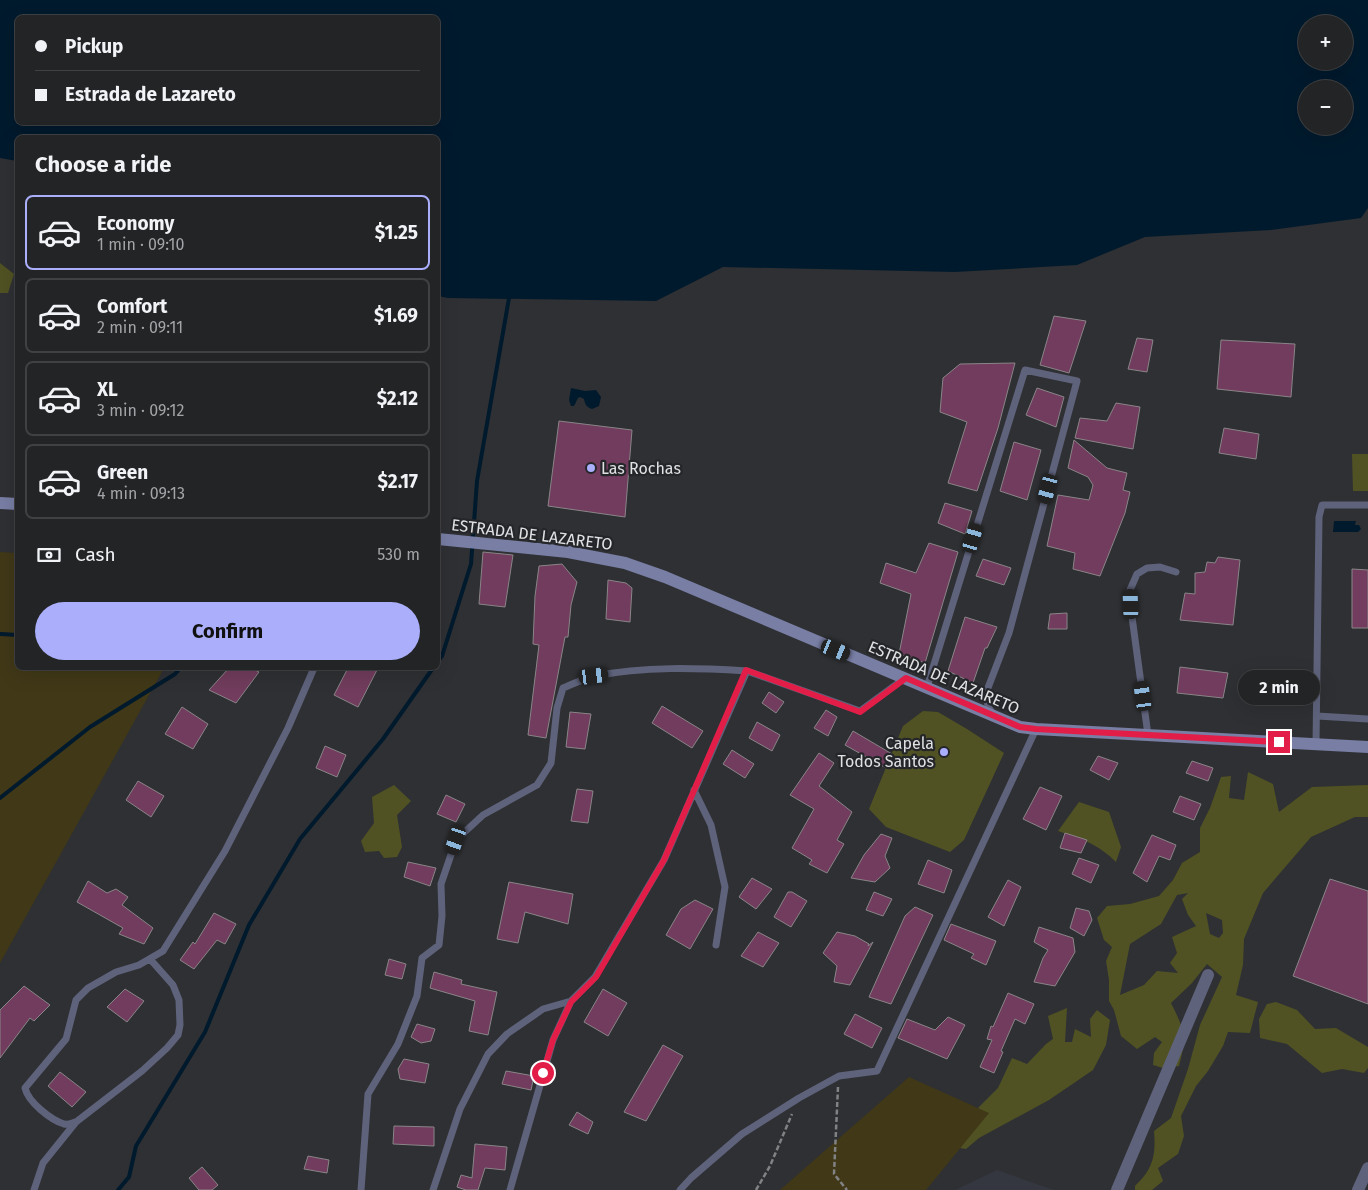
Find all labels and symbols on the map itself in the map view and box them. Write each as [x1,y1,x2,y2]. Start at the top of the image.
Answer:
place label: Las Rochas [601,459,681,478]
marker: Las Rochas [585,462,597,474]
car [1036,473,1059,505]
street label: ESTRADA DE LAZARETO [450,515,614,554]
car [961,521,984,555]
car [1122,589,1139,619]
car [819,637,852,663]
street label: ESTRADA DE LAZARETO [865,637,1022,718]
car [578,667,609,685]
callout: 2 min [1238,670,1320,704]
car [1133,680,1152,712]
route end [1268,731,1290,753]
place label: Capela Todos Santos [837,734,934,771]
marker: Capela Todos Santos [938,746,950,758]
car [444,823,467,857]
route start [532,1062,554,1084]

